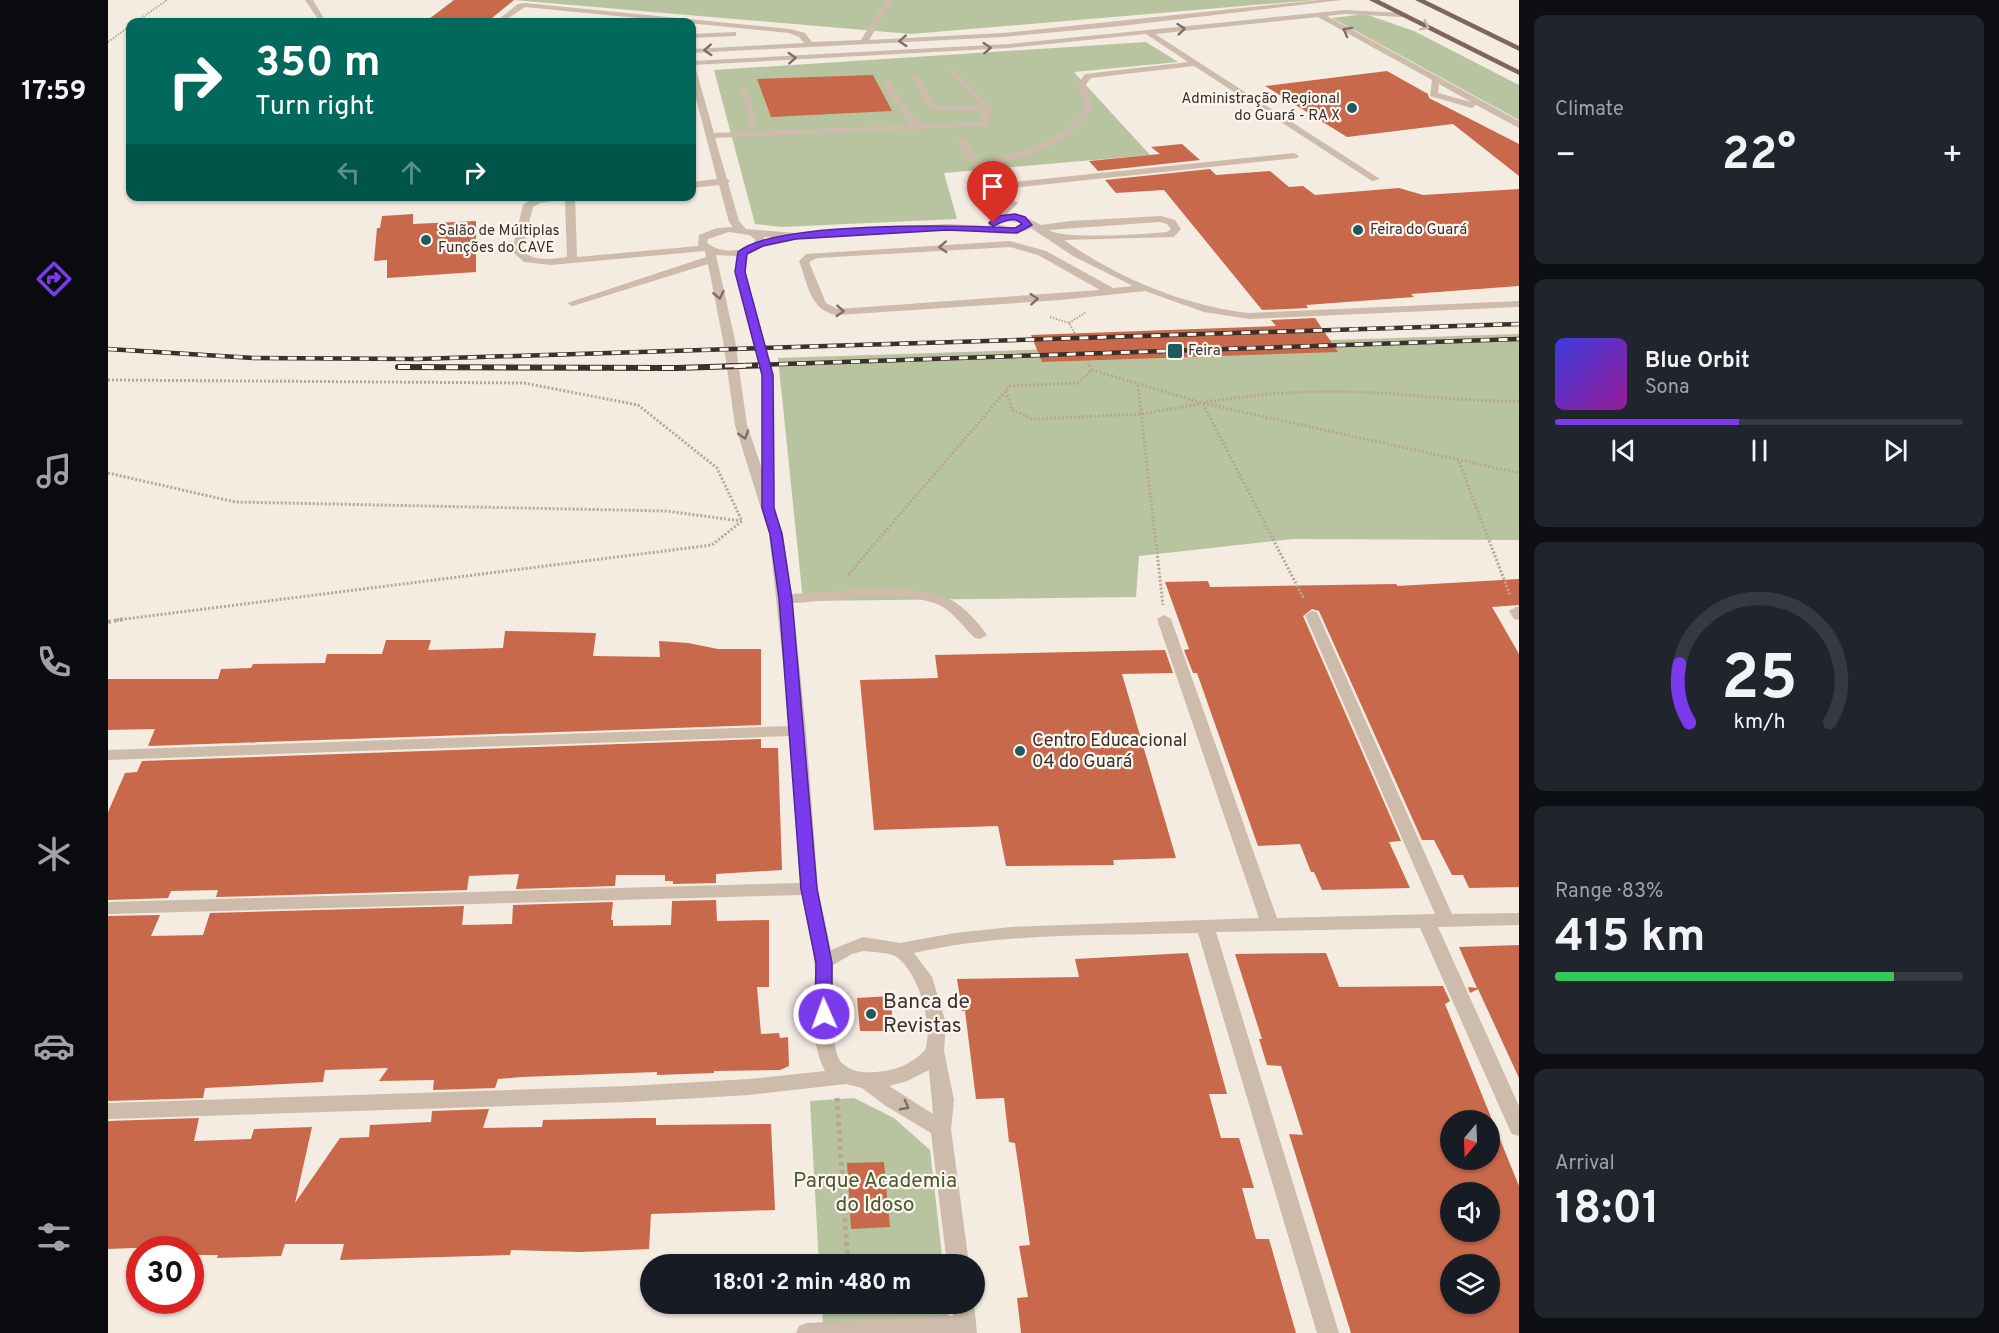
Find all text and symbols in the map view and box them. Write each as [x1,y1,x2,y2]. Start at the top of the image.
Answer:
one-way arrow [1419,19,1430,30]
one-way arrow [1176,24,1185,36]
one-way arrow [1343,27,1354,38]
one-way arrow [899,34,908,47]
text: 350 m [255,38,381,91]
icon: right [156,42,234,120]
one-way arrow [982,42,991,55]
one-way arrow [704,44,713,57]
one-way arrow [787,52,796,65]
text: 17:59 [22,75,86,109]
text: Turn right [255,90,374,124]
place label: Administração Regional do Guará - RA X [1181,90,1340,126]
text: Climate [1555,97,1624,123]
marker: Administração Regional do Guará - RA X [1345,101,1359,115]
text: 22° [1722,128,1796,185]
text: − [1555,136,1576,178]
text: + [1942,136,1963,178]
icon: left [332,156,365,189]
icon: ahead [395,156,428,189]
icon: right [458,156,491,189]
pin [967,161,1018,223]
icon: arrive [976,170,1009,203]
place label: Feira do Guará [1370,221,1467,240]
place label: Salão de Múltiplas Funções do CAVE [438,222,560,258]
marker: Feira do Guará [1351,223,1365,237]
marker: Salão de Múltiplas Funções do CAVE [419,233,433,247]
one-way arrow [939,240,948,253]
icon: directions [33,258,75,300]
one-way arrow [712,290,725,300]
one-way arrow [1030,293,1039,306]
one-way arrow [835,305,844,318]
marker: Feira [1166,342,1184,360]
place label: Feira [1188,342,1221,361]
text: Blue Orbit [1645,348,1750,375]
text: Sona [1645,375,1690,401]
one-way arrow [737,429,749,440]
icon: previous [1607,434,1640,467]
icon: pause [1743,434,1776,467]
icon: next [1879,434,1912,467]
icon: music [33,450,75,492]
icon: phone [33,641,75,683]
text: 25 [1721,643,1797,722]
text: km/h [1733,710,1785,737]
place label: Centro Educacional 04 do Guará [1032,730,1187,774]
marker: Centro Educacional 04 do Guará [1013,744,1027,758]
icon: climate [33,833,75,875]
text: Range · 83% [1555,879,1663,905]
text: 415 km [1555,910,1705,967]
position arrow [792,982,856,1046]
place label: Banca de Revistas [883,989,970,1040]
marker: Banca de Revistas [864,1007,878,1021]
icon: car [33,1025,75,1067]
one-way arrow [898,1099,909,1110]
north arrow [1440,1110,1500,1170]
map controls [1440,1110,1500,1314]
text: Arrival [1555,1151,1615,1177]
park label: Parque Academia do Idoso [793,1168,957,1219]
button: sound [1440,1182,1500,1242]
text: 18:01 [1555,1182,1660,1239]
icon: filters [33,1216,75,1258]
speed limit sign: 30 [126,1236,204,1314]
button: layers [1440,1254,1500,1314]
text: 18:01 · 2 min · 480 m [714,1270,911,1297]

